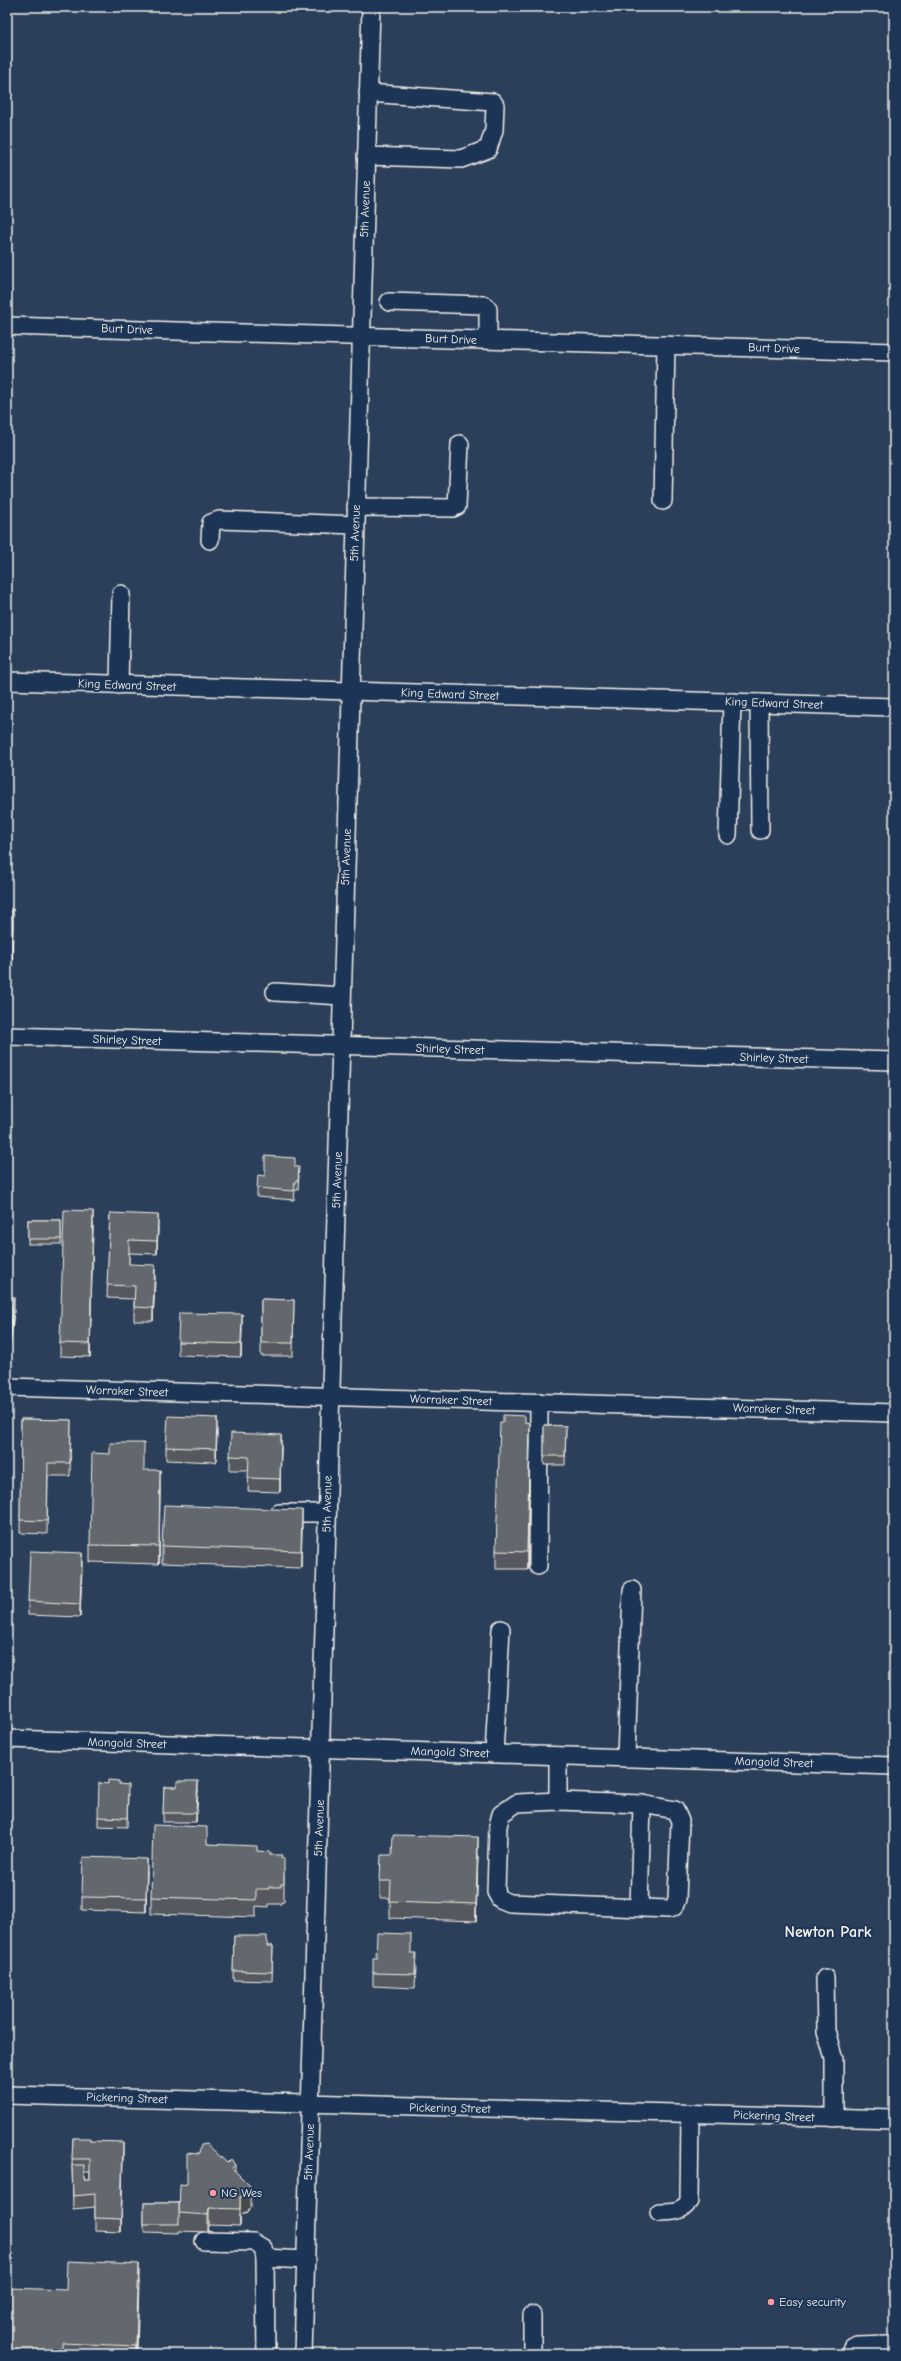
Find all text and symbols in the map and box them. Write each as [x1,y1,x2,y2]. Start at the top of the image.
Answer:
street label: 5th Avenue [357,180,373,238]
street label: Burt Drive [101,321,153,337]
street label: Burt Drive [425,331,477,347]
street label: Burt Drive [748,340,800,356]
street label: 5th Avenue [347,504,363,562]
street label: King Edward Street [78,676,177,694]
street label: King Edward Street [401,685,500,703]
street label: King Edward Street [725,694,824,712]
street label: 5th Avenue [338,828,354,886]
street label: Shirley Street [92,1032,162,1048]
street label: Shirley Street [415,1041,485,1057]
street label: Shirley Street [739,1050,809,1066]
street label: 5th Avenue [329,1151,345,1209]
street label: Worraker Street [86,1383,169,1399]
street label: Worraker Street [410,1392,493,1408]
street label: Worraker Street [733,1401,816,1417]
street label: 5th Avenue [320,1475,334,1533]
street label: Mangold Street [87,1735,167,1751]
street label: Mangold Street [410,1744,490,1760]
street label: Mangold Street [734,1754,814,1770]
street label: 5th Avenue [311,1799,327,1857]
district label: Newton Park [785,1923,872,1941]
street label: Pickering Street [86,2090,168,2106]
street label: Pickering Street [409,2100,491,2116]
street label: Pickering Street [733,2108,815,2124]
street label: 5th Avenue [301,2123,317,2181]
place label: NG Wes [221,2186,262,2200]
marker: NG Wes [208,2188,218,2198]
place label: Easy security [779,2295,847,2309]
marker: Easy security [766,2297,776,2307]

